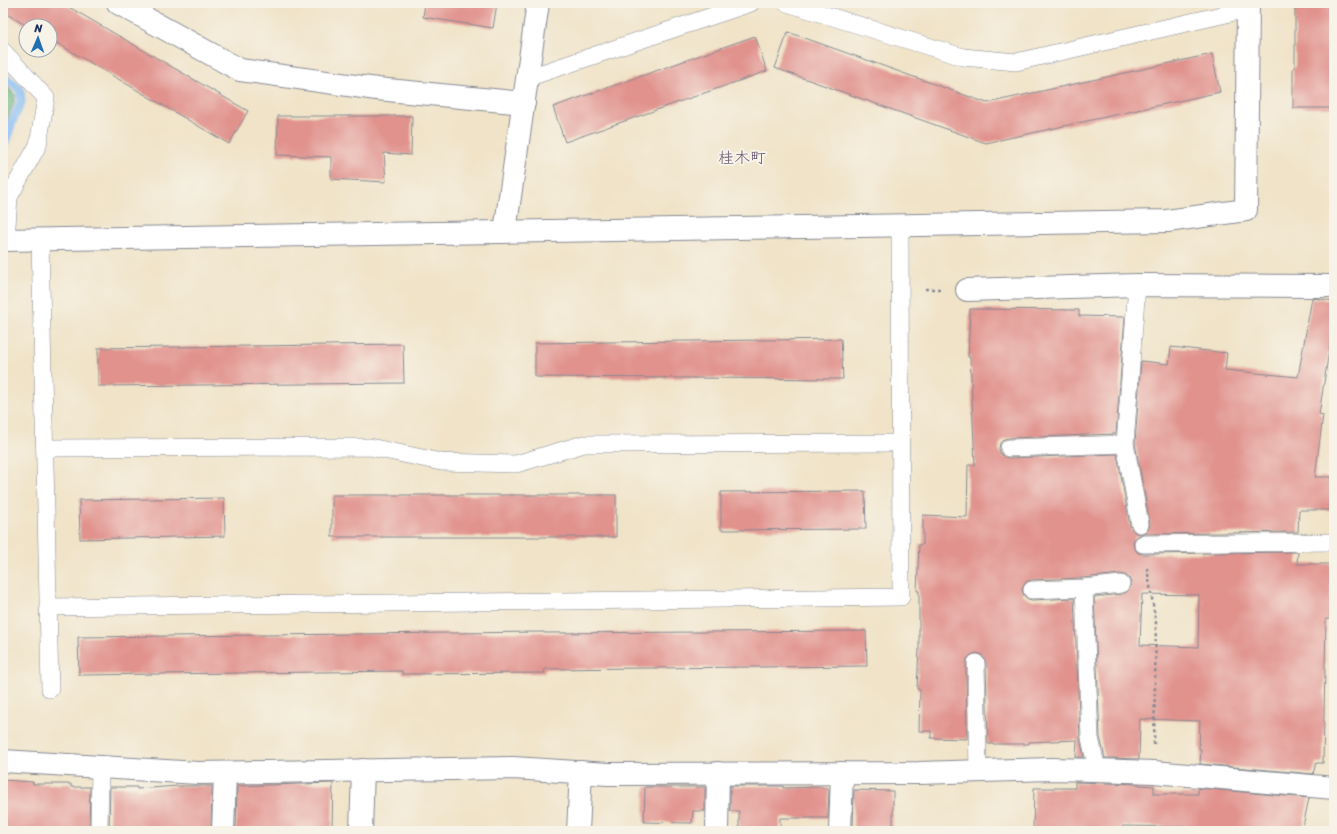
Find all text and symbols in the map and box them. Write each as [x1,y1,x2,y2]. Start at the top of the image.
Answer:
north arrow [18,18,58,58]
text: N [33,19,43,38]
district label: 桂木町 [718,143,766,172]

